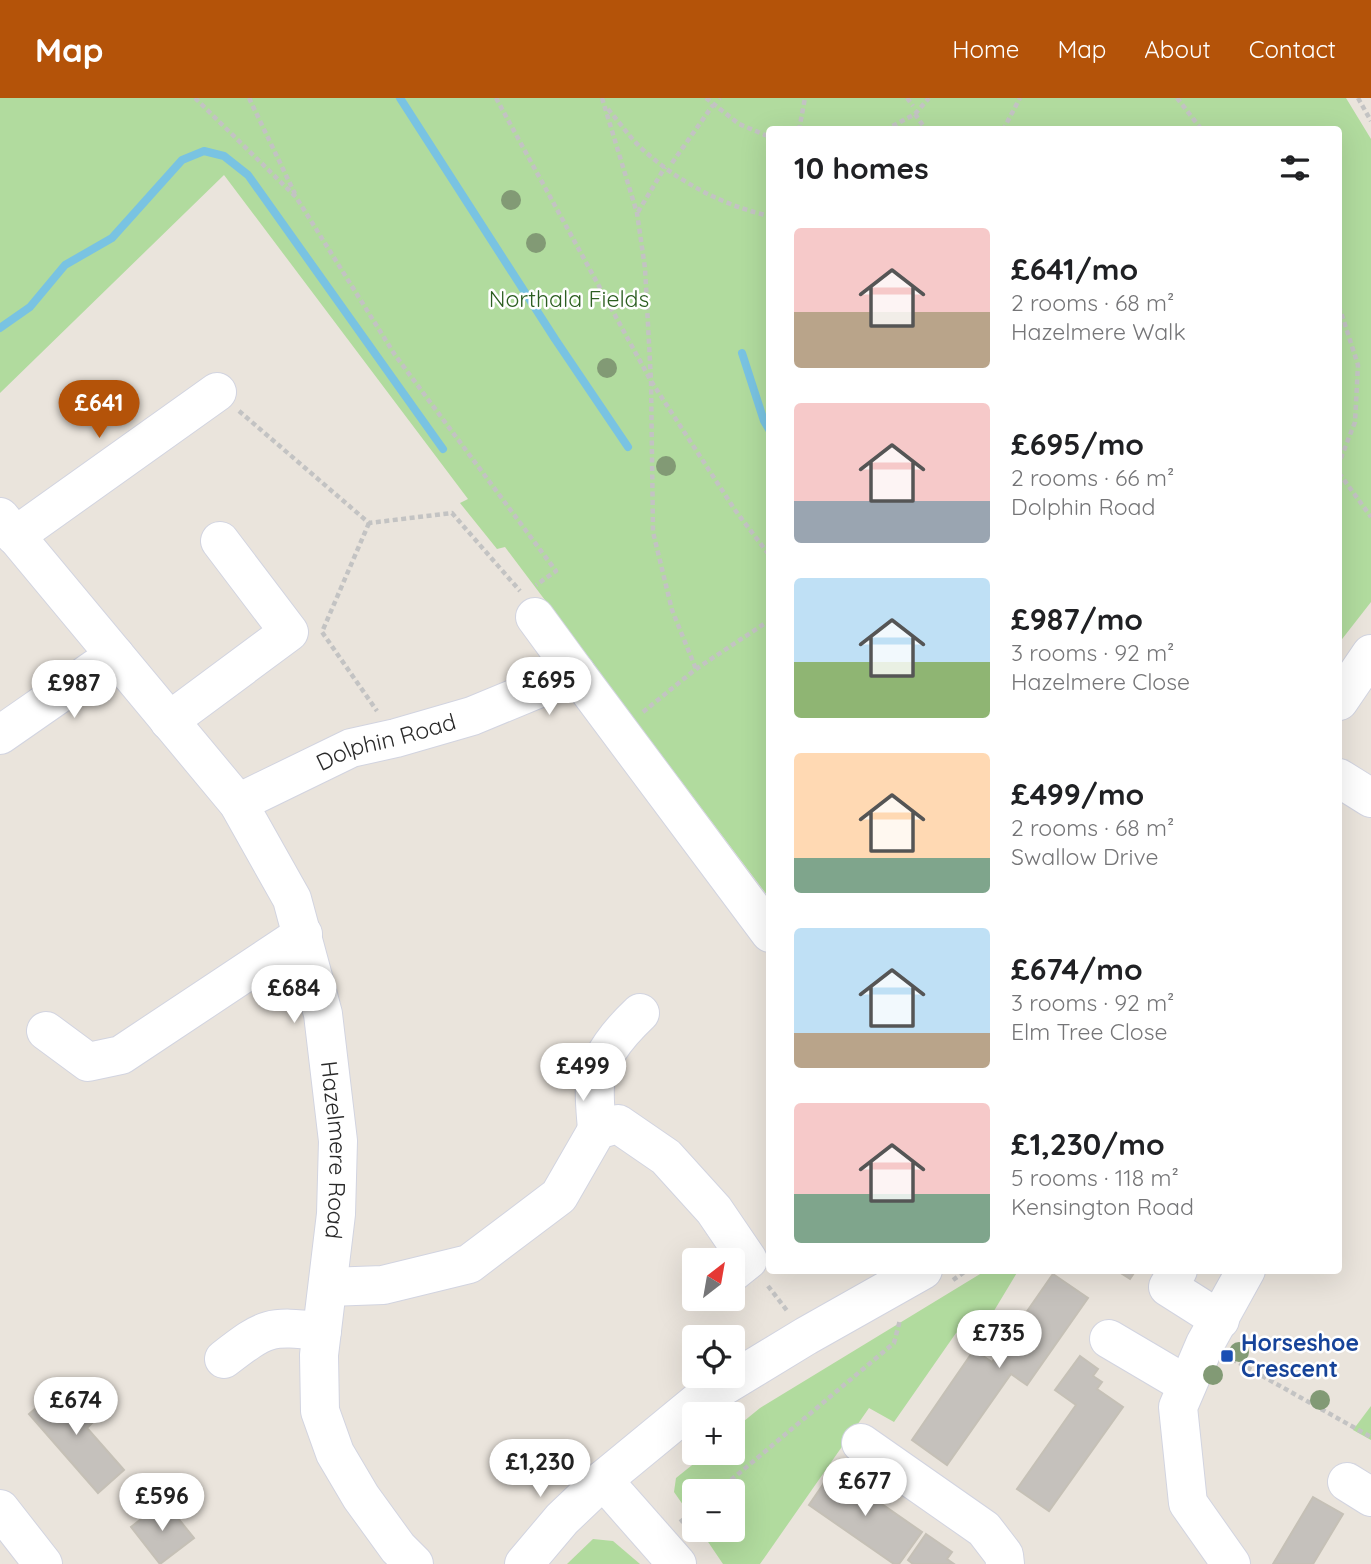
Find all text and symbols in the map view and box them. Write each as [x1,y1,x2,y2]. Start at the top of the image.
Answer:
text: Map [35,29,103,70]
text: Home [952,34,1019,64]
text: Map [1057,34,1106,64]
text: About [1144,34,1211,64]
text: Contact [1249,34,1336,64]
text: 10 homes [794,149,929,187]
icon: filters [1276,149,1314,187]
text: £641/mo [1011,250,1138,288]
icon: home [850,256,934,340]
park label: Northala Fields [489,284,649,313]
text: 2 rooms · 68 m² [1011,288,1174,317]
text: Hazelmere Walk [1011,317,1186,346]
pin: £641 [58,380,140,440]
text: £641 [75,388,123,417]
text: £695/mo [1011,425,1144,463]
icon: home [850,431,934,515]
text: 2 rooms · 66 m² [1011,463,1174,492]
text: Dolphin Road [1011,492,1155,521]
text: £987/mo [1011,600,1143,638]
icon: home [850,606,934,690]
text: 3 rooms · 92 m² [1011,638,1174,667]
pin: £695 [508,658,590,717]
pin: £987 [33,660,115,720]
text: £695 [522,665,576,694]
text: Hazelmere Close [1011,667,1190,696]
text: £987 [48,668,100,697]
street label: Dolphin Road [311,706,459,777]
text: £499/mo [1011,775,1144,813]
icon: home [850,781,934,865]
text: 2 rooms · 68 m² [1011,813,1174,842]
text: Swallow Drive [1011,842,1158,871]
text: £674/mo [1011,950,1143,988]
icon: home [850,956,934,1040]
pin: £684 [253,965,335,1025]
text: £684 [267,973,321,1002]
text: 3 rooms · 92 m² [1011,988,1174,1017]
text: Elm Tree Close [1011,1017,1168,1046]
pin: £499 [542,1044,624,1103]
text: £499 [556,1051,610,1080]
street label: Hazelmere Road [315,1059,353,1241]
text: £1,230/mo [1011,1125,1165,1163]
icon: home [850,1131,934,1215]
text: 5 rooms · 118 m² [1011,1163,1179,1192]
text: Kensington Road [1011,1192,1194,1221]
north arrow [682,1248,746,1311]
map controls [682,1248,745,1542]
pin: £735 [958,1310,1040,1370]
text: £735 [973,1318,1025,1347]
button: locate [682,1325,745,1388]
place label: Horseshoe Crescent [1241,1328,1359,1383]
marker: Horseshoe Crescent [1219,1348,1235,1364]
pin: £674 [35,1378,117,1437]
text: £674 [50,1385,102,1414]
button: + [682,1402,745,1465]
pin: £1,230 [483,1440,597,1499]
text: £1,230 [505,1447,575,1476]
pin: £677 [824,1458,906,1518]
text: £677 [839,1466,891,1495]
pin: £596 [121,1474,203,1533]
button: − [682,1479,745,1542]
text: £596 [135,1481,189,1510]

